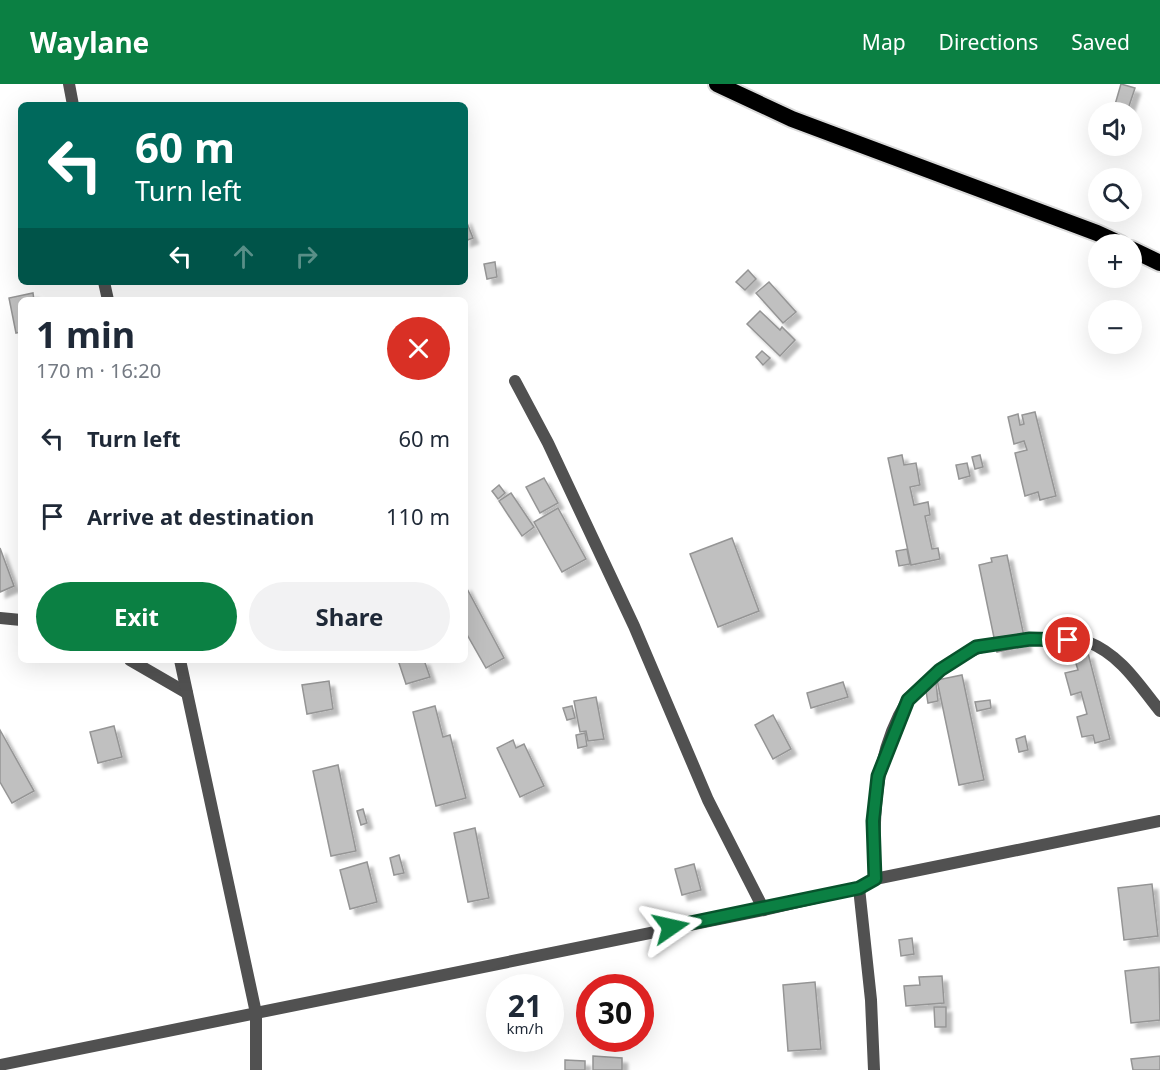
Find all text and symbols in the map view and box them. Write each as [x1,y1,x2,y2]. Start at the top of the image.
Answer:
text: Waylane [30,23,149,61]
text: Map [862,28,906,56]
text: Directions [939,28,1038,56]
text: Saved [1071,28,1130,56]
map controls [1088,102,1142,354]
button: sound [1088,102,1142,156]
text: 60 m [135,118,235,175]
icon: left [36,126,114,204]
button: search [1088,168,1142,222]
text: Turn left [135,172,241,209]
button: + [1088,234,1142,288]
icon: left [164,240,197,273]
icon: ahead [227,240,260,273]
icon: right [290,240,323,273]
button: − [1088,300,1142,354]
text: 1 min [36,310,135,359]
button: close [387,317,450,380]
text: 170 m · 16:20 [36,357,161,384]
icon: left [36,422,69,455]
text: Turn left [87,423,181,453]
text: 60 m [399,423,450,453]
icon: arrive [36,500,69,533]
text: Arrive at destination [87,501,314,531]
text: 110 m [386,501,450,531]
button: Exit [36,582,237,651]
button: Share [249,582,450,651]
pin [1042,614,1093,665]
icon: arrive [1051,623,1084,656]
position arrow [639,895,703,959]
speed limit sign: 30 [576,974,654,1052]
text: 21 [508,985,542,1026]
text: km/h [507,1018,543,1038]

